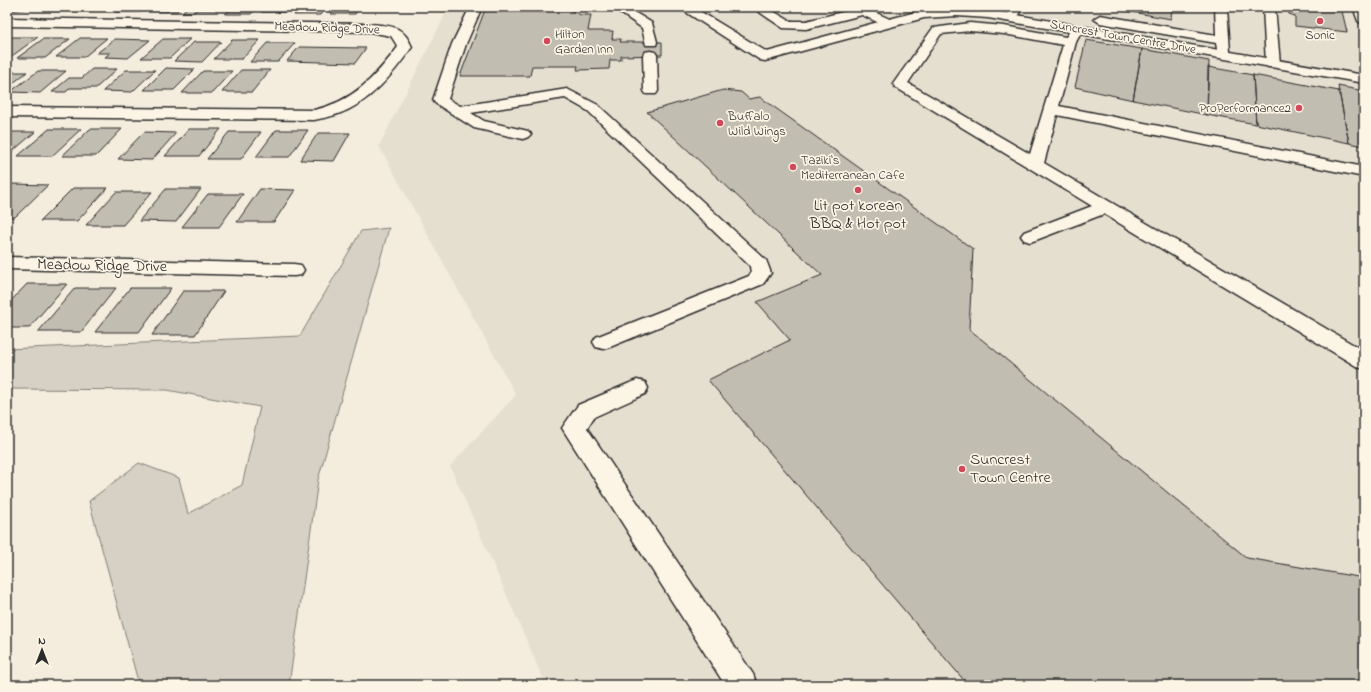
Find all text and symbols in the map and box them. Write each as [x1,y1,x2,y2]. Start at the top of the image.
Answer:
street label: Suncrest Town Centre Drive [1049,15,1198,59]
marker: Sonic [1315,16,1325,26]
street label: Meadow Ridge Drive [274,17,380,40]
place label: Hilton Garden Inn [555,25,613,59]
place label: Sonic [1305,26,1335,45]
marker: Hilton Garden Inn [542,36,552,46]
place label: ProPerformance2 [1199,99,1292,118]
marker: ProPerformance2 [1294,103,1304,113]
place label: Buffalo Wild Wings [727,107,786,142]
marker: Buffalo Wild Wings [715,118,725,128]
place label: Taziki's Mediterranean Cafe [801,151,905,185]
marker: Taziki's Mediterranean Cafe [788,162,798,172]
marker: Lit pot korean BBQ & Hot pot [853,185,863,195]
place label: Lit pot korean BBQ & Hot pot [809,194,907,236]
street label: Meadow Ridge Drive [37,253,168,279]
place label: Suncrest Town Centre [970,448,1051,490]
marker: Suncrest Town Centre [957,464,967,474]
north arrow [22,630,62,670]
text: N [38,633,46,649]

